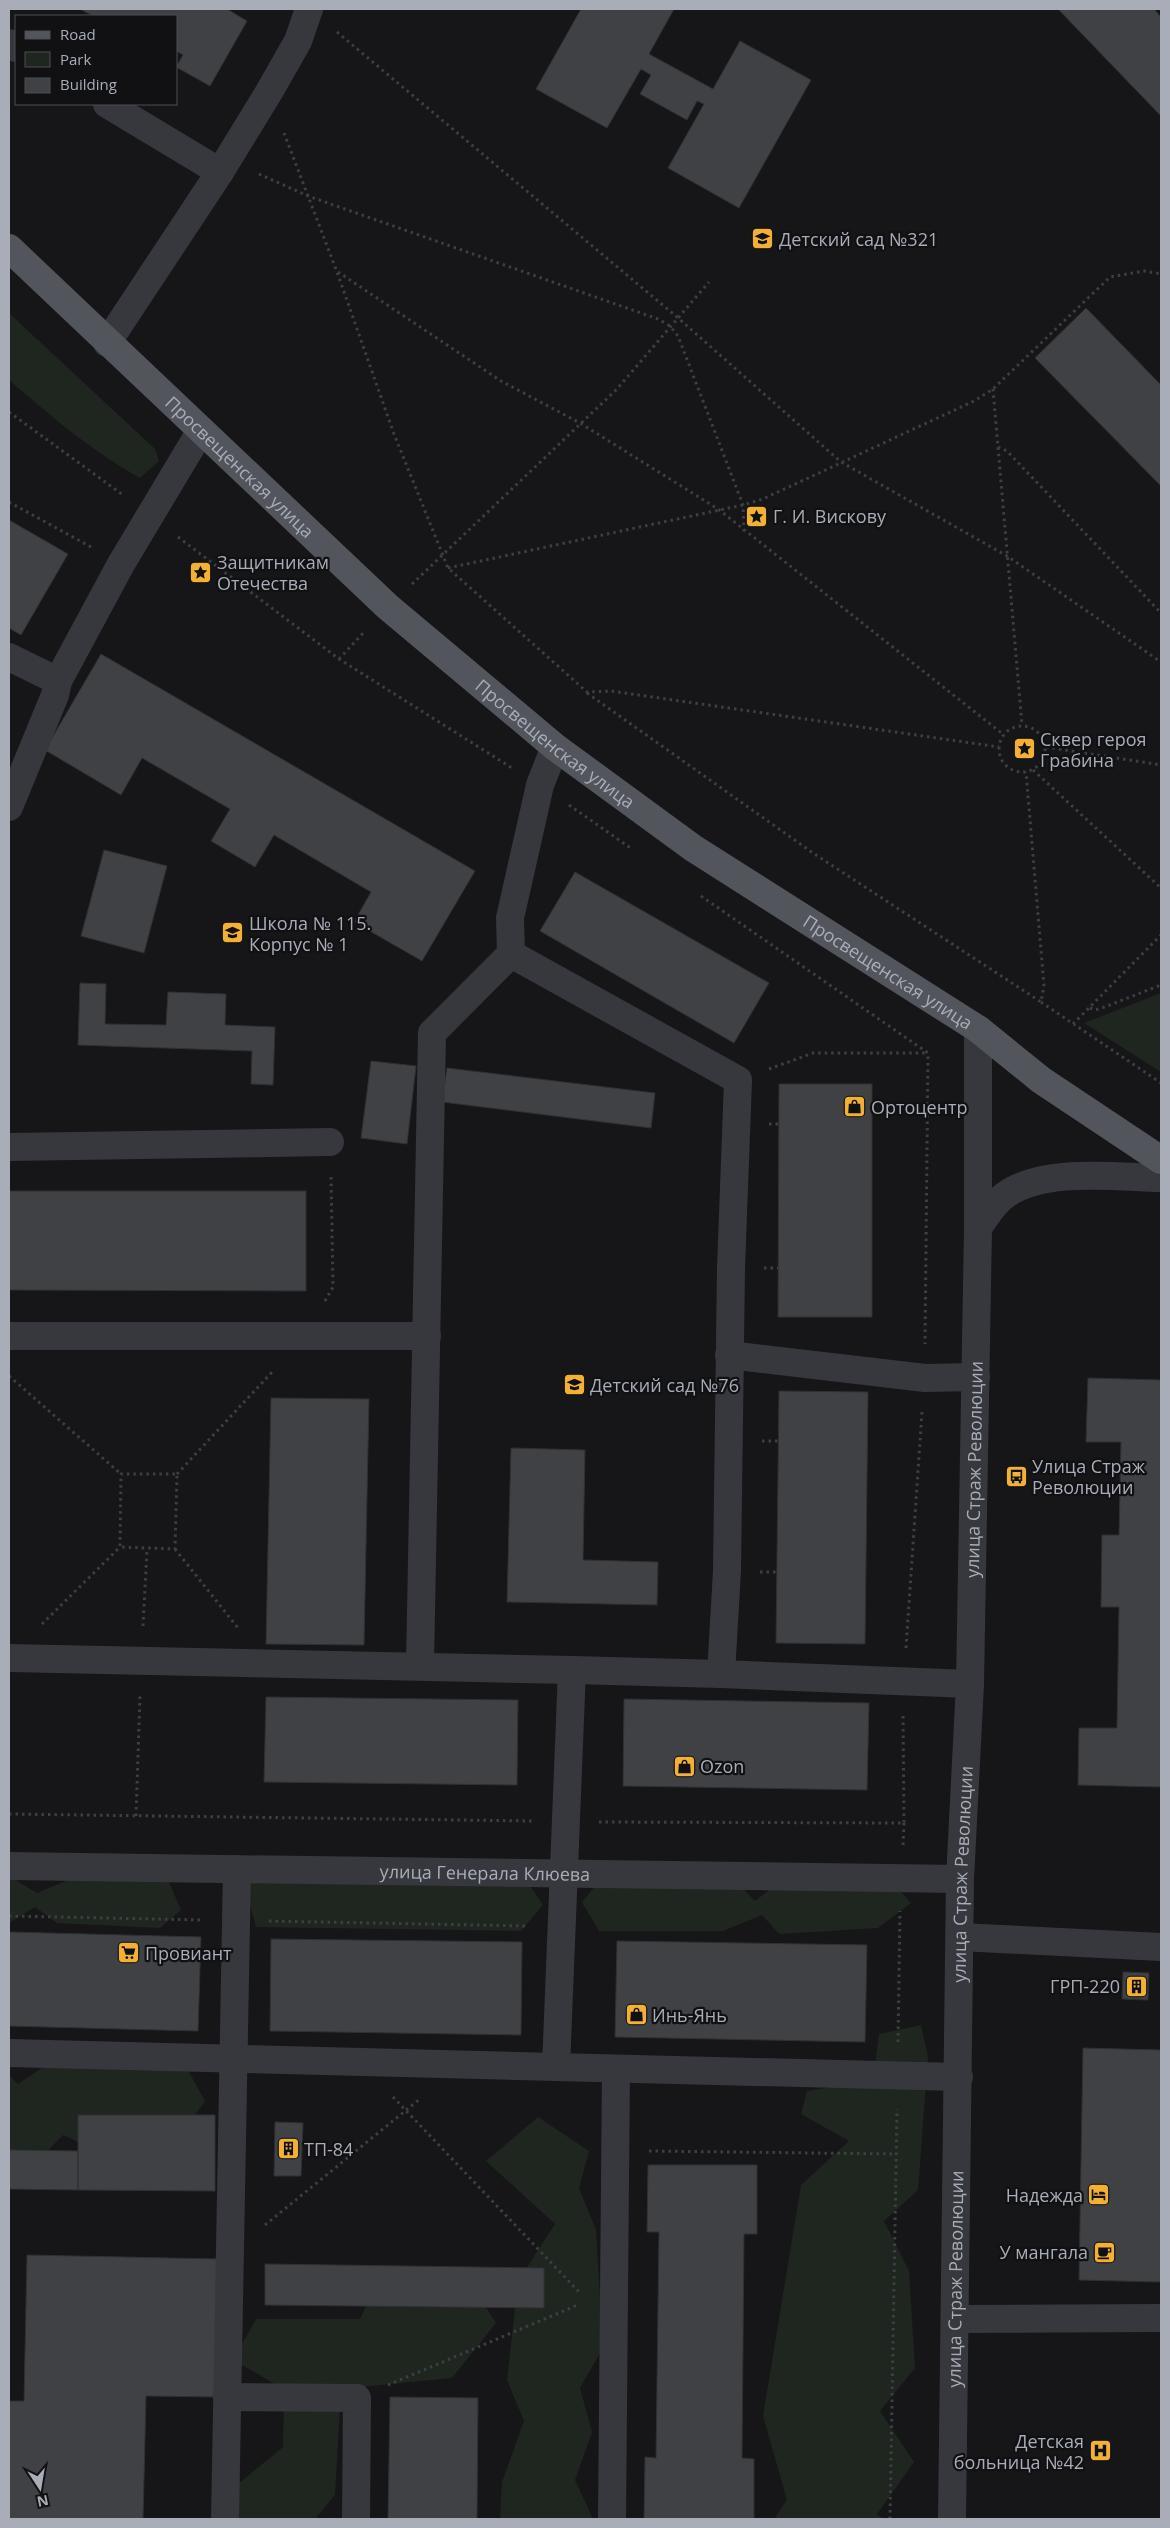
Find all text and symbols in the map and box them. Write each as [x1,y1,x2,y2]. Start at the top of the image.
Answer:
legend [15,15,178,105]
text: Road [60,24,96,44]
text: Park [60,49,91,69]
text: Building [60,74,117,94]
school or university icon: Детский сад №321 [751,227,775,251]
place label: Детский сад №321 [779,227,938,251]
street label: Просвещенская улица [160,390,319,543]
place icon: Г. И. Вискову [745,504,769,528]
place label: Г. И. Вискову [773,504,887,528]
place label: Защитникам Отечества [217,550,329,595]
place icon: Защитникам Отечества [189,560,213,584]
street label: Просвещенская улица [471,673,640,814]
place label: Сквер героя Грабина [1040,727,1146,772]
place icon: Сквер героя Грабина [1012,737,1036,761]
street label: Просвещенская улица [799,909,977,1035]
place label: Школа № 115. Корпус № 1 [249,911,371,956]
school or university icon: Школа № 115. Корпус № 1 [221,921,245,945]
shop icon: Ортоцентр [843,1095,867,1119]
place label: Ортоцентр [871,1095,968,1119]
street label: улица Страж Революции [960,1361,988,1578]
school or university icon: Детский сад №76 [562,1373,586,1397]
place label: Детский сад №76 [590,1373,739,1397]
place label: Улица Страж Революции [1032,1454,1146,1499]
bus stop icon: Улица Страж Революции [1004,1464,1028,1488]
shop icon: Ozon [672,1754,696,1778]
place label: Ozon [700,1754,744,1778]
street label: улица Страж Революции [947,1765,978,1983]
street label: улица Генерала Клюева [380,1859,590,1886]
supermarket icon: Провиант [117,1941,141,1965]
place label: Провиант [145,1941,232,1965]
place label: ГРП-220 [1050,1974,1120,1998]
building icon: ГРП-220 [1124,1974,1148,1998]
shop icon: Инь-Янь [624,2003,648,2027]
place label: Инь-Янь [652,2003,727,2027]
building icon: ТП-84 [276,2137,300,2161]
place label: ТП-84 [304,2137,353,2161]
street label: улица Страж Революции [942,2170,968,2388]
place label: Надежда [1006,2183,1083,2207]
hotel icon: Надежда [1087,2183,1111,2207]
place label: У мангала [1000,2240,1088,2264]
cafe icon: У мангала [1092,2240,1116,2264]
place label: Детская больница №42 [954,2429,1084,2474]
hospital icon: Детская больница №42 [1088,2439,1112,2463]
north arrow [15,2463,65,2513]
text: N [35,2491,50,2512]

